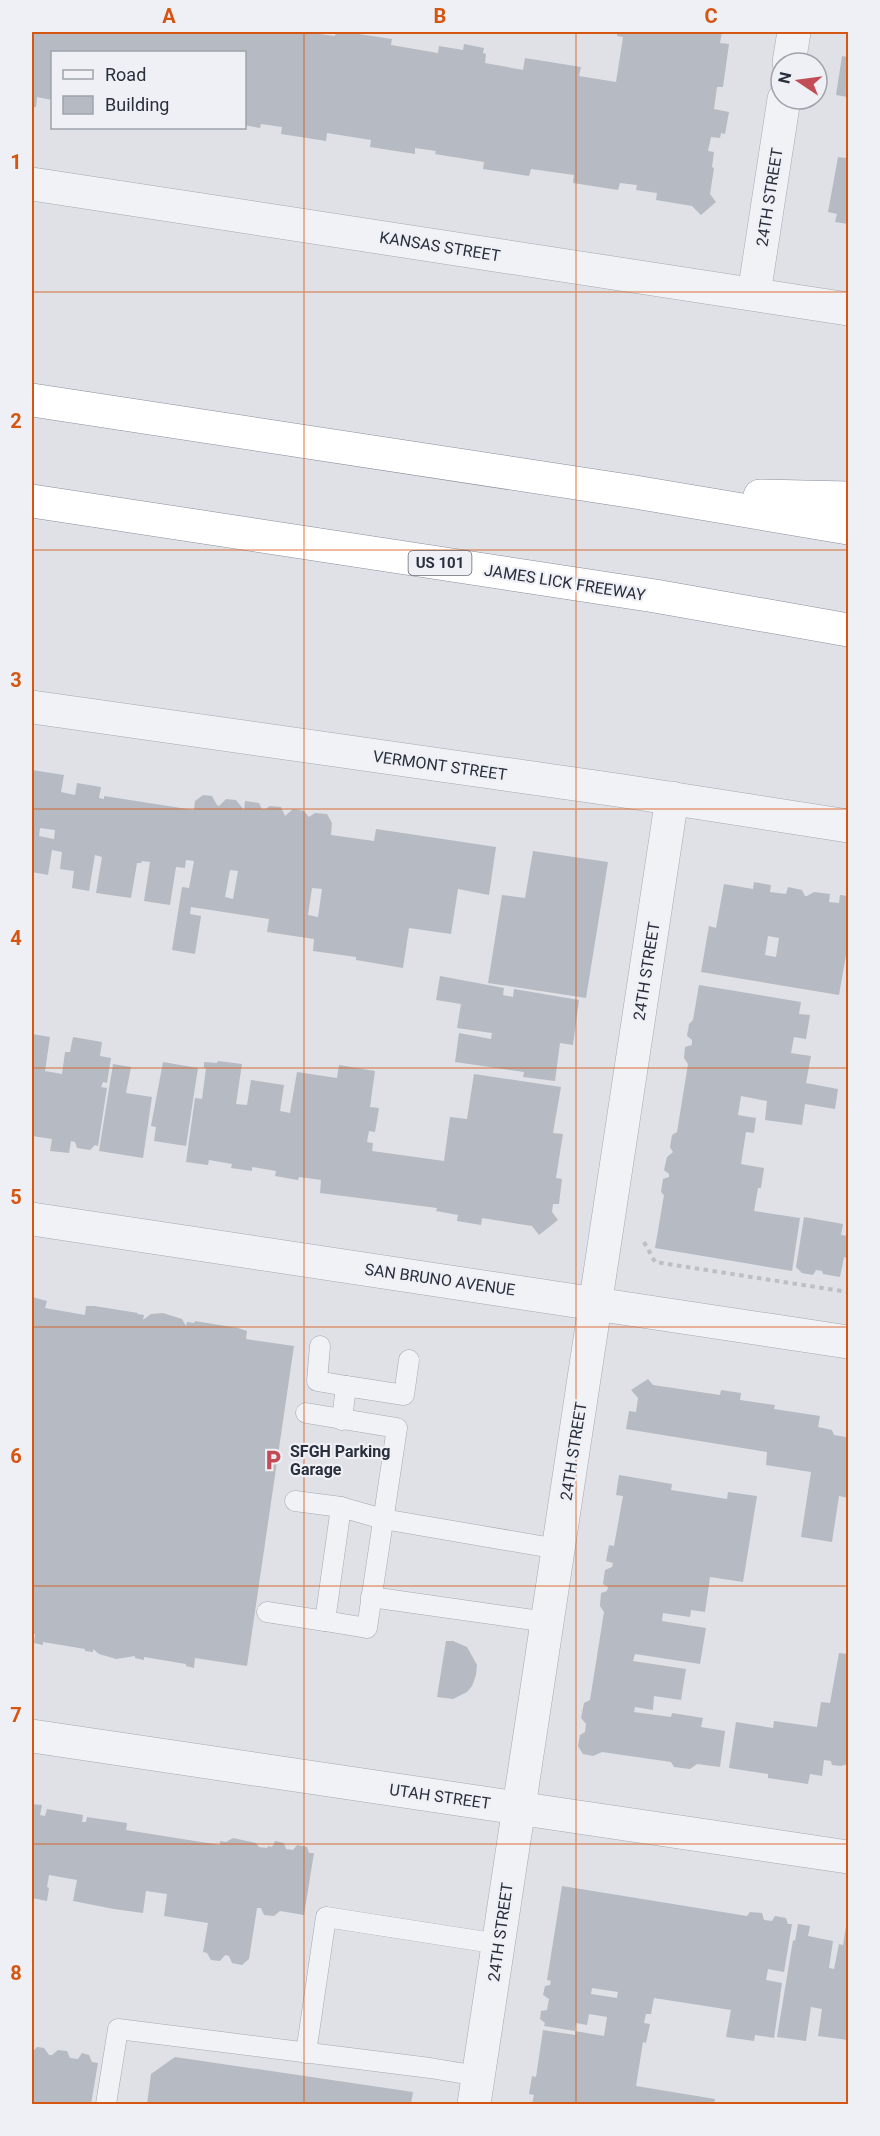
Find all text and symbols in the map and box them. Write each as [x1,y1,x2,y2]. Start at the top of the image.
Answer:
text: A [162,4,176,28]
text: B [434,4,446,28]
text: C [704,4,718,28]
legend [51,51,246,129]
north arrow [769,51,829,111]
text: Road [105,64,146,85]
text: N [774,70,795,85]
text: Building [105,94,169,115]
street label: 24TH STREET [752,146,787,248]
text: 1 [10,150,22,174]
street label: KANSAS STREET [378,228,502,265]
text: 2 [10,409,22,433]
road number: US 101 [408,551,472,575]
street label: JAMES LICK FREEWAY [483,560,647,605]
text: 3 [10,668,22,692]
street label: VERMONT STREET [372,747,509,784]
street label: 24TH STREET [629,920,664,1022]
text: 4 [10,926,22,950]
text: 5 [10,1185,22,1209]
street label: SAN BRUNO AVENUE [363,1260,516,1299]
street label: 24TH STREET [556,1400,591,1502]
place label: SFGH Parking Garage [290,1442,390,1479]
text: 6 [10,1444,22,1468]
parking icon: SFGH Parking Garage [261,1448,285,1472]
text: 7 [10,1703,22,1727]
street label: UTAH STREET [388,1780,492,1813]
street label: 24TH STREET [484,1881,517,1983]
text: 8 [10,1961,22,1985]

